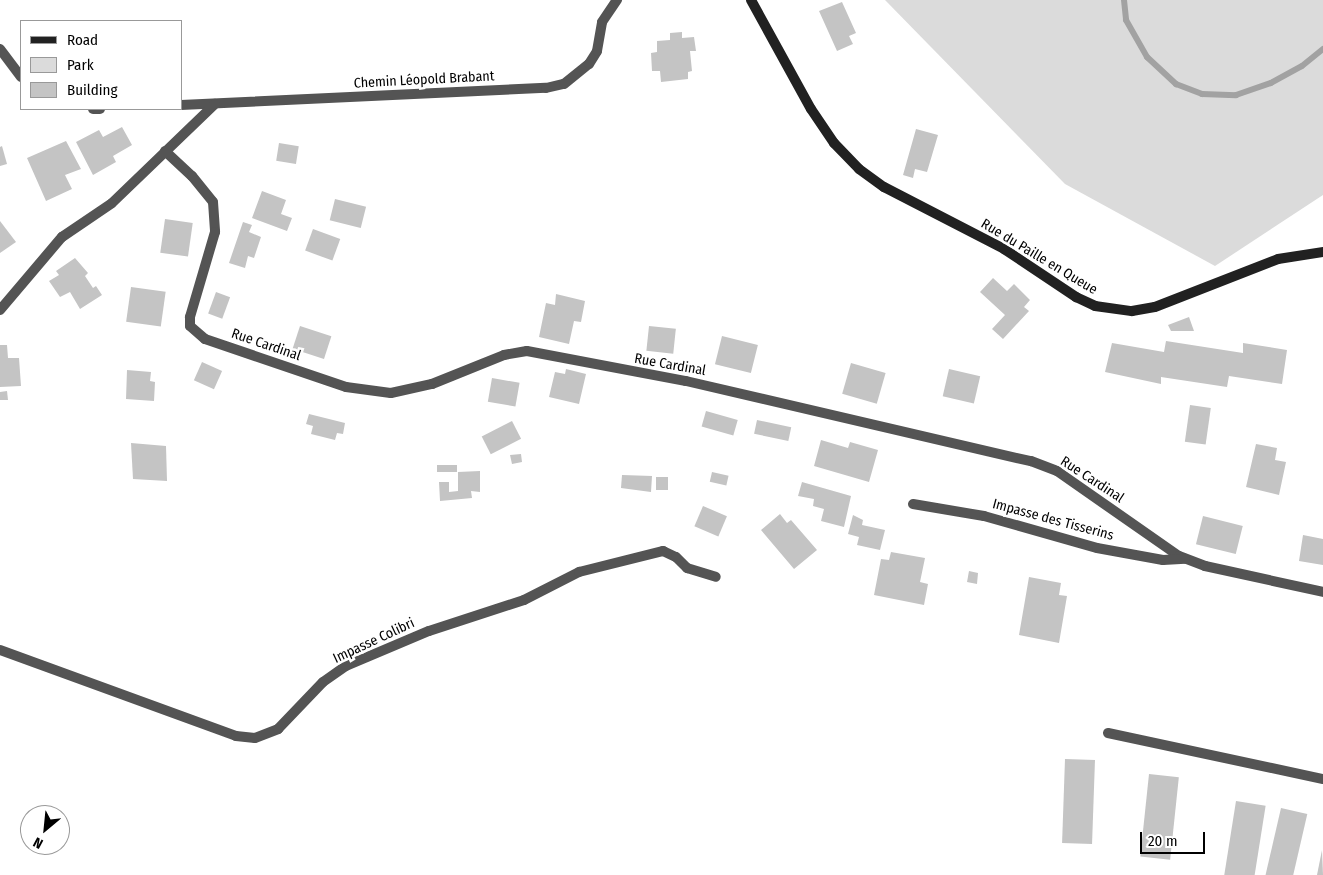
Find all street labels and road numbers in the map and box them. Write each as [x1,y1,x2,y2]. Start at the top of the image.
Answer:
street label: Chemin Léopold Brabant [353,68,495,92]
street label: Rue du Paille en Queue [978,216,1100,298]
street label: Rue Cardinal [229,325,303,365]
street label: Rue Cardinal [633,350,707,380]
street label: Rue Cardinal [1057,453,1127,507]
street label: Impasse des Tisserins [991,496,1115,544]
street label: Impasse Colibri [331,615,417,667]

